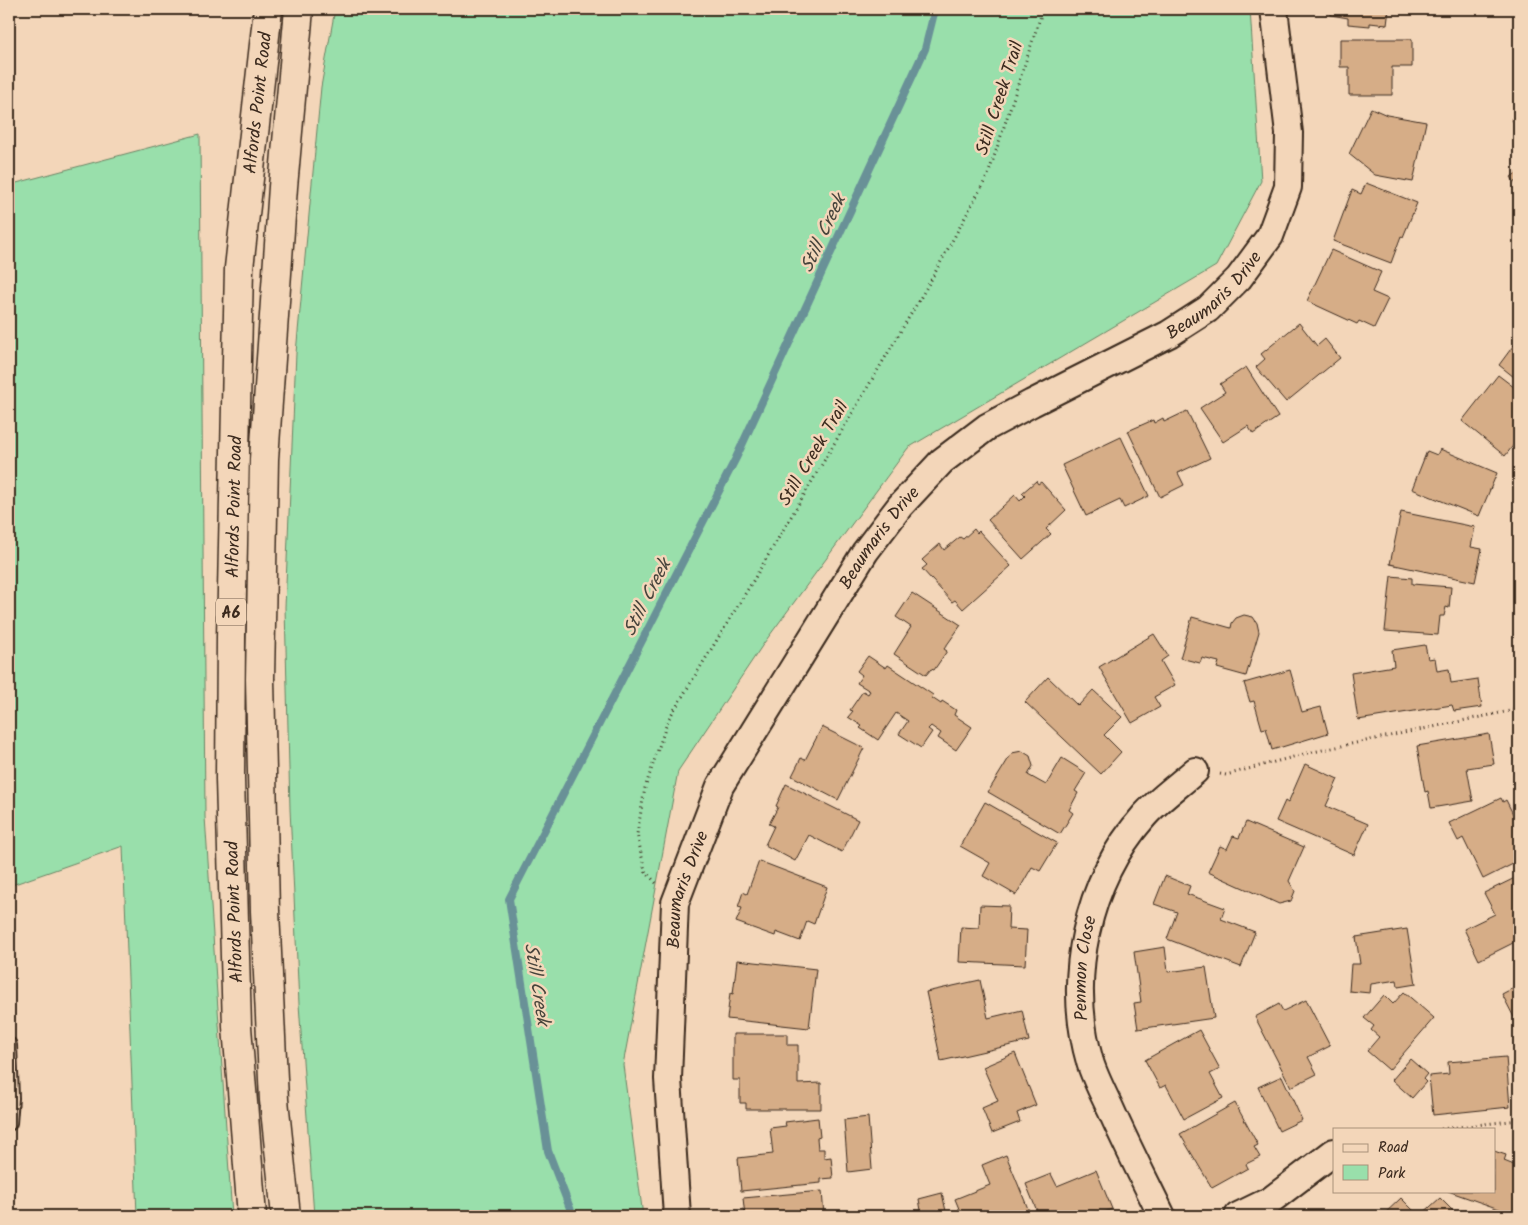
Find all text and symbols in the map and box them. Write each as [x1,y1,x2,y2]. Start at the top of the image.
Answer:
street label: Alfords Point Road [237,30,281,175]
street label: Still Creek Trail [968,37,1033,159]
water label: Still Creek [793,187,856,278]
street label: Beaumaris Drive [1161,246,1270,348]
street label: Still Creek Trail [771,395,857,512]
street label: Alfords Point Road [219,434,251,578]
street label: Beaumaris Drive [832,480,928,595]
water label: Still Creek [616,552,681,642]
road number: A6 [216,598,246,626]
street label: Beaumaris Drive [660,827,717,949]
street label: Alfords Point Road [218,839,252,984]
street label: Penmon Close [1067,913,1106,1022]
water label: Still Creek [515,941,558,1030]
legend [1333,1128,1496,1192]
text: Road [1378,1136,1409,1160]
text: Park [1378,1162,1406,1186]

